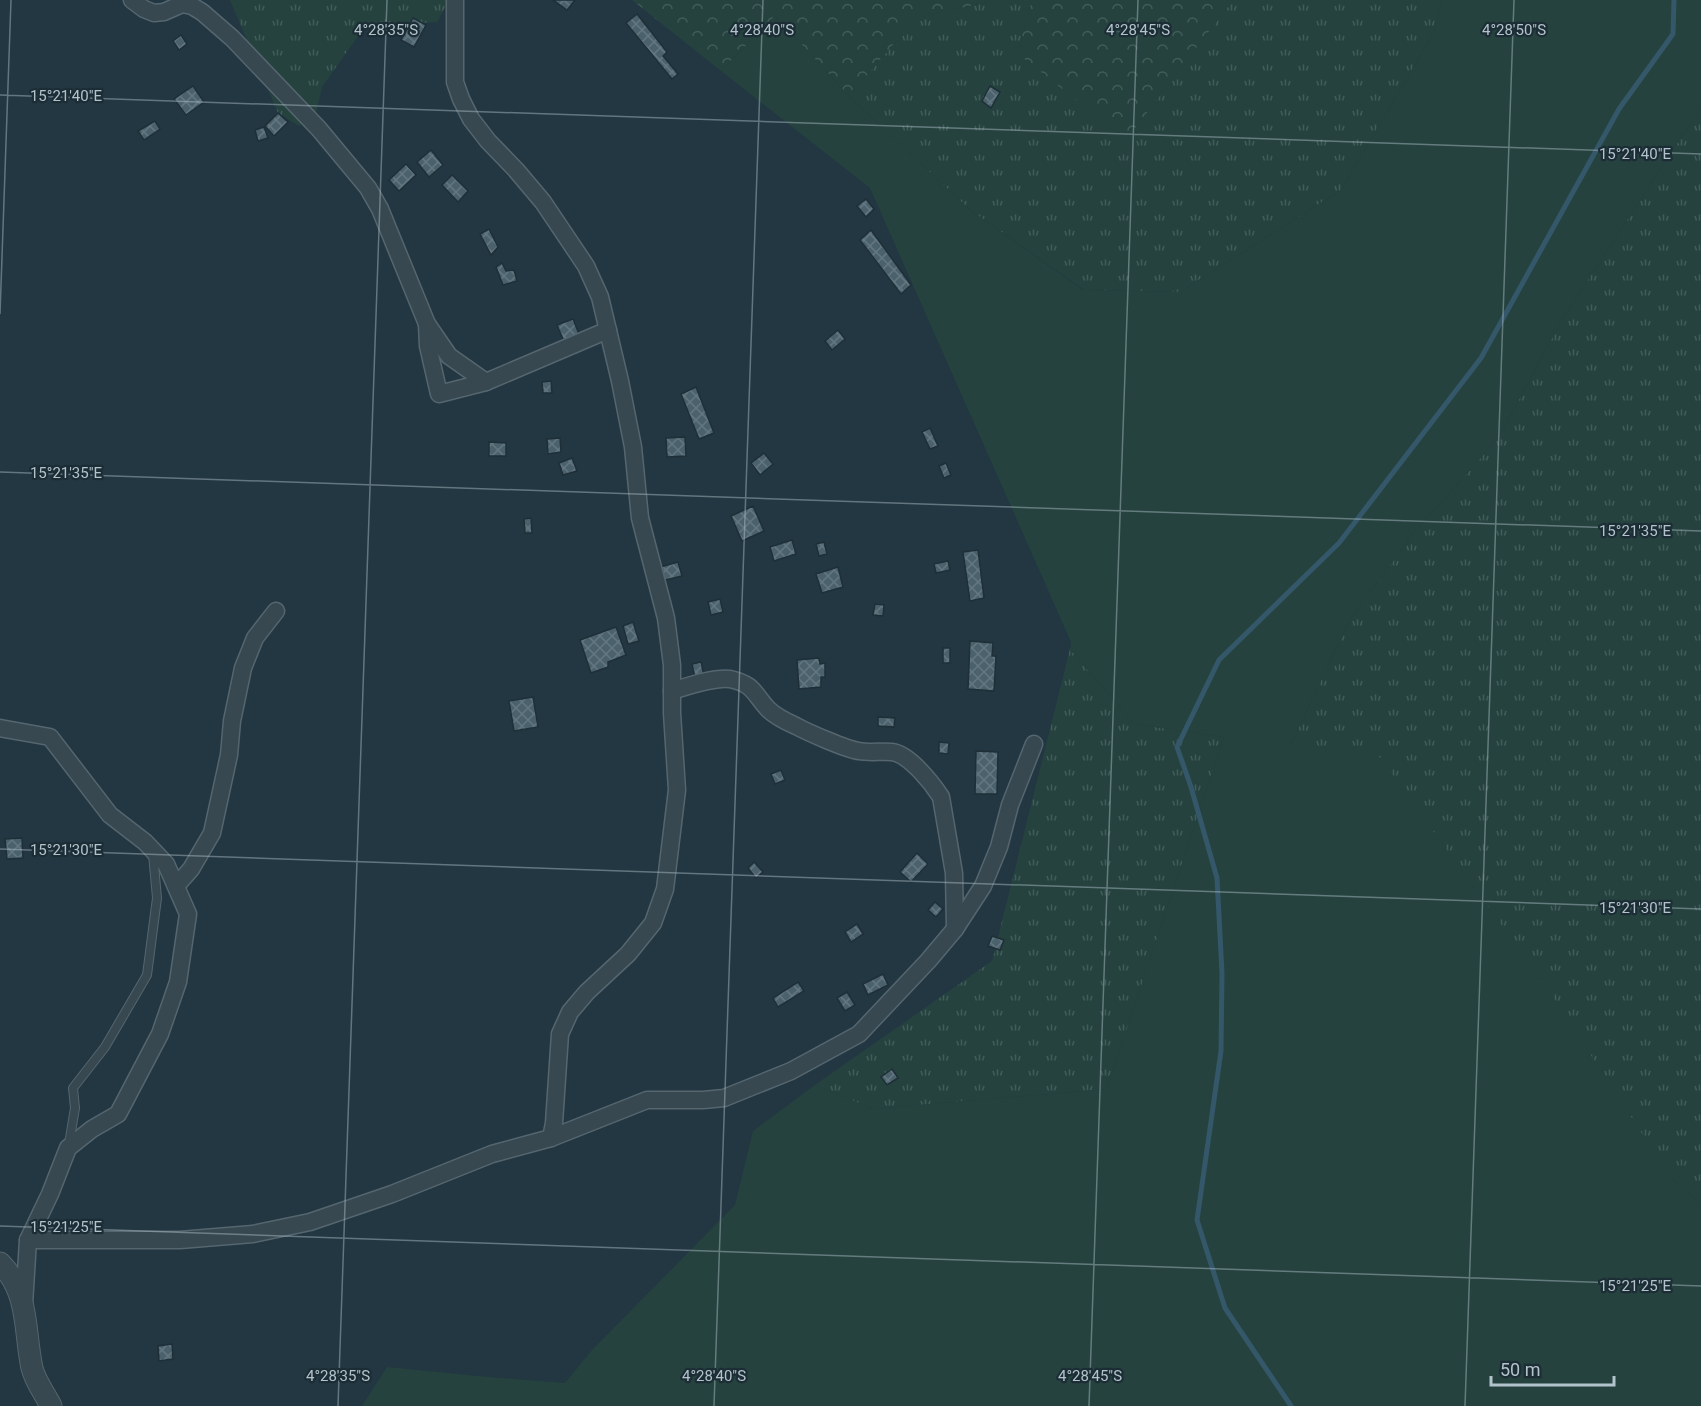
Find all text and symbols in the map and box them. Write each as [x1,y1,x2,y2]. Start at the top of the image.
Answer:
text: 4°28'35"S [354,21,418,39]
text: 4°28'40"S [730,21,794,39]
text: 4°28'45"S [1106,21,1170,39]
text: 4°28'50"S [1482,21,1546,39]
text: 15°21'40"E [30,87,103,105]
text: 15°21'40"E [1599,145,1672,163]
text: 15°21'35"E [30,464,103,482]
text: 15°21'35"E [1599,522,1672,540]
text: 15°21'30"E [30,841,103,859]
text: 15°21'30"E [1599,899,1672,917]
text: 15°21'25"E [30,1218,103,1236]
text: 15°21'25"E [1599,1277,1672,1295]
scale bar [1491,1349,1614,1387]
text: 50 m [1500,1359,1540,1380]
text: 4°28'35"S [306,1367,370,1385]
text: 4°28'40"S [682,1367,746,1385]
text: 4°28'45"S [1058,1367,1122,1385]

